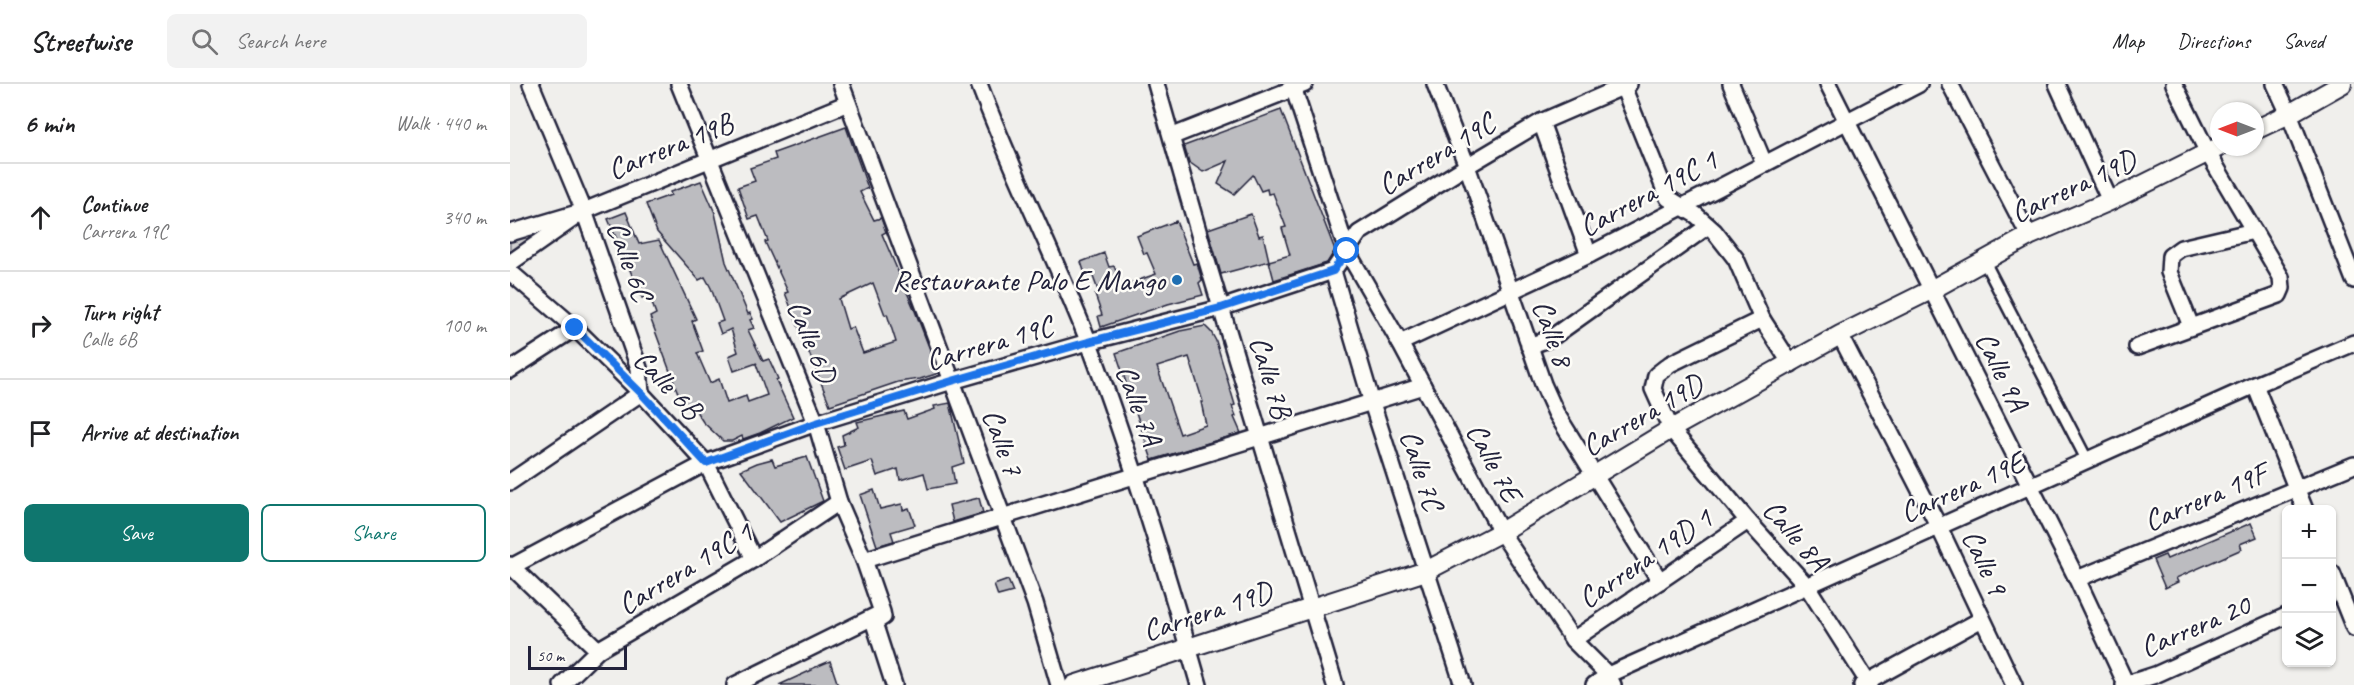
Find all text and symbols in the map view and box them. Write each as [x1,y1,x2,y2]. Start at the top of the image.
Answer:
search box [167,14,587,68]
text: Streetwise [30,24,131,59]
icon: search [188,25,221,58]
text: Search here [236,27,325,55]
text: Map [2112,28,2144,54]
text: Directions [2177,28,2250,54]
text: Saved [2283,28,2324,54]
north arrow [2210,102,2264,156]
street label: Carrera 19B [602,103,740,188]
street label: Carrera 19C [1370,103,1504,204]
text: 6 min [24,107,74,140]
text: Walk · 440 m [396,111,486,136]
street label: Carrera 19D [2005,139,2144,231]
street label: Carrera 19C 1 [1572,140,1725,245]
text: Continue [81,191,147,219]
icon: ahead [24,201,57,234]
text: 340 m [443,205,486,230]
street label: Calle 6C [598,216,663,309]
text: Carrera 19C [81,219,168,244]
route start [1333,237,1359,263]
place label: Restaurante Palo E Mango [892,261,1166,299]
marker: Restaurante Palo E Mango [1170,273,1184,287]
street label: Calle 6D [778,294,847,390]
street label: Calle 8 [1524,295,1583,374]
text: Turn right [81,299,158,327]
street label: Carrera 19C [921,306,1060,379]
icon: right [24,309,57,342]
text: 100 m [443,313,486,338]
route end [561,314,587,340]
street label: Calle 9A [1967,325,2038,418]
text: Calle 6B [81,327,137,352]
street label: Calle 7B [1241,332,1302,425]
street label: Calle 6B [625,341,712,429]
street label: Calle 7A [1107,360,1172,452]
street label: Carrera 19D [1575,364,1712,465]
street label: Calle 7 [974,404,1033,482]
street label: Calle 7E [1458,416,1532,512]
icon: arrive [24,417,57,450]
text: Arrive at destination [81,419,238,447]
street label: Calle 7C [1391,425,1454,518]
street label: Carrera 19E [1894,441,2034,531]
street label: Carrera 19F [2138,452,2278,540]
street label: Calle 8A [1754,491,1839,580]
street label: Carrera 19D 1 [1571,498,1721,617]
button: Save [24,504,249,562]
button: Share [261,504,486,562]
map controls [2282,505,2336,667]
button: + [2282,505,2336,559]
street label: Carrera 19C 1 [611,512,761,623]
street label: Calle 9 [1953,523,2018,603]
button: − [2282,559,2336,613]
street label: Carrera 19D [1138,572,1279,650]
street label: Carrera 20 [2134,585,2258,666]
button: layers [2282,613,2336,667]
scale bar [528,643,627,670]
text: 50 m [537,646,564,666]

